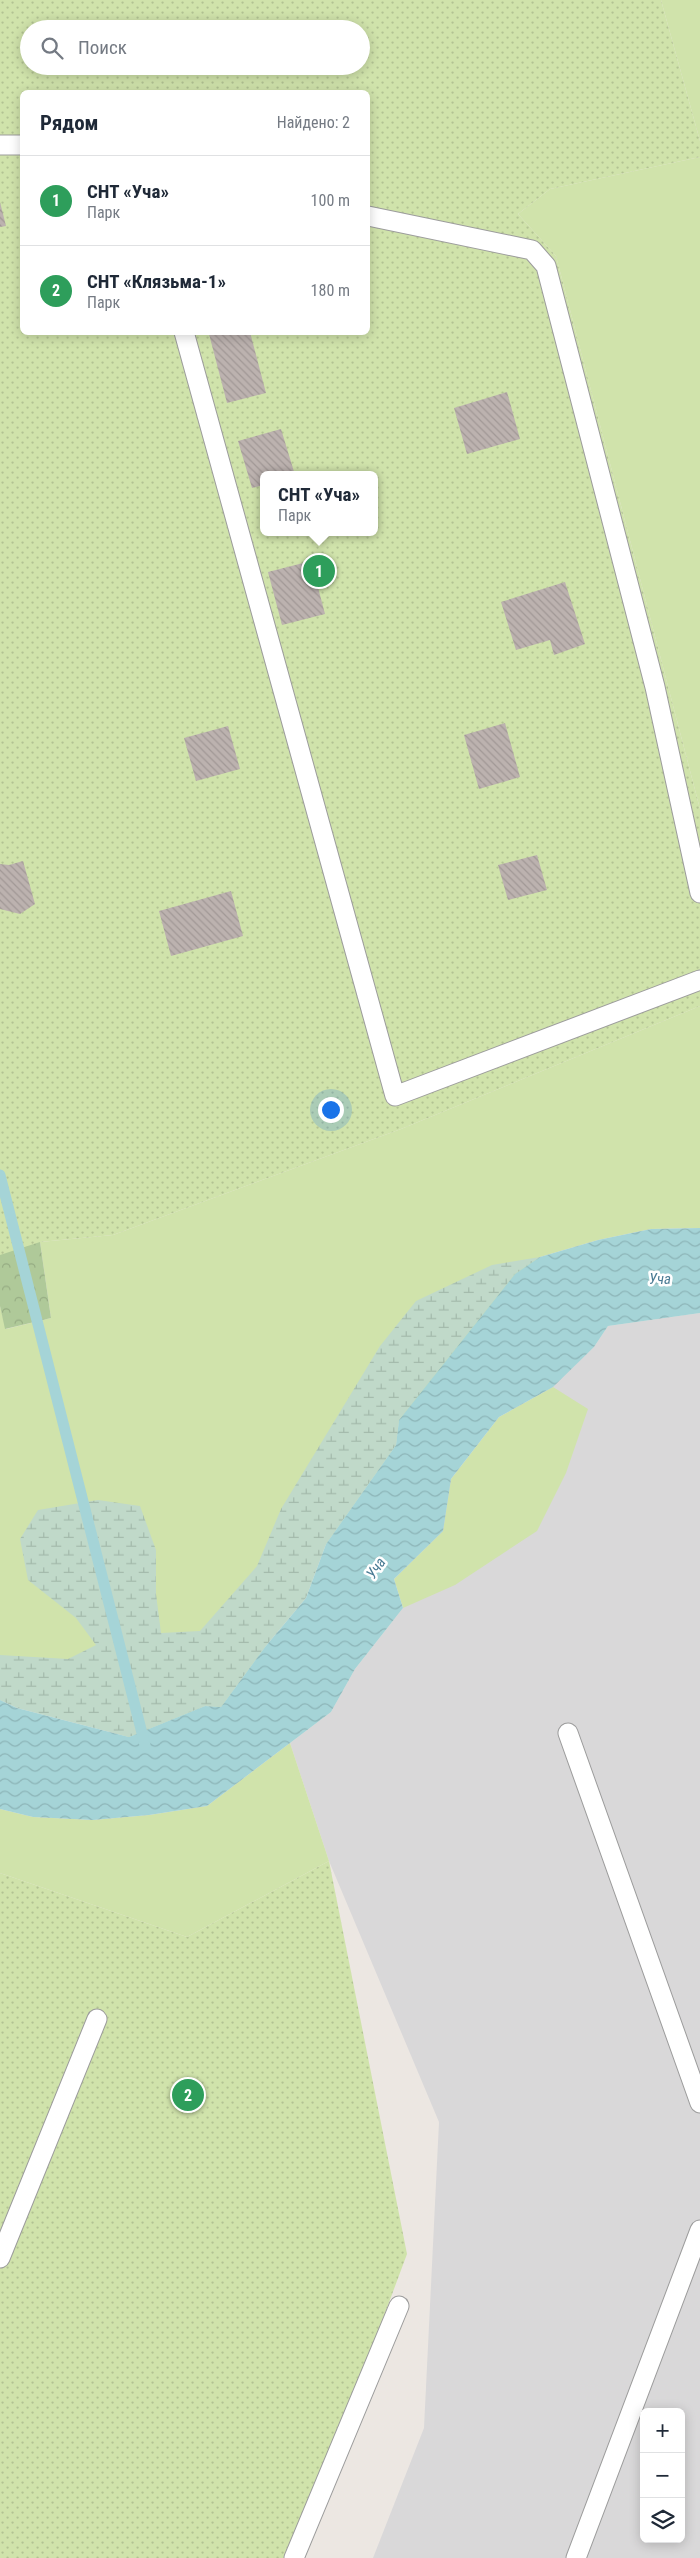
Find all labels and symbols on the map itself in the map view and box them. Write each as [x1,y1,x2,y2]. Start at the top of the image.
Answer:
pin: 1 [303,552,335,590]
your location [318,1097,344,1123]
water label: Уча [649,1270,671,1288]
water label: Уча [362,1554,390,1582]
pin: 2 [172,2076,204,2114]

